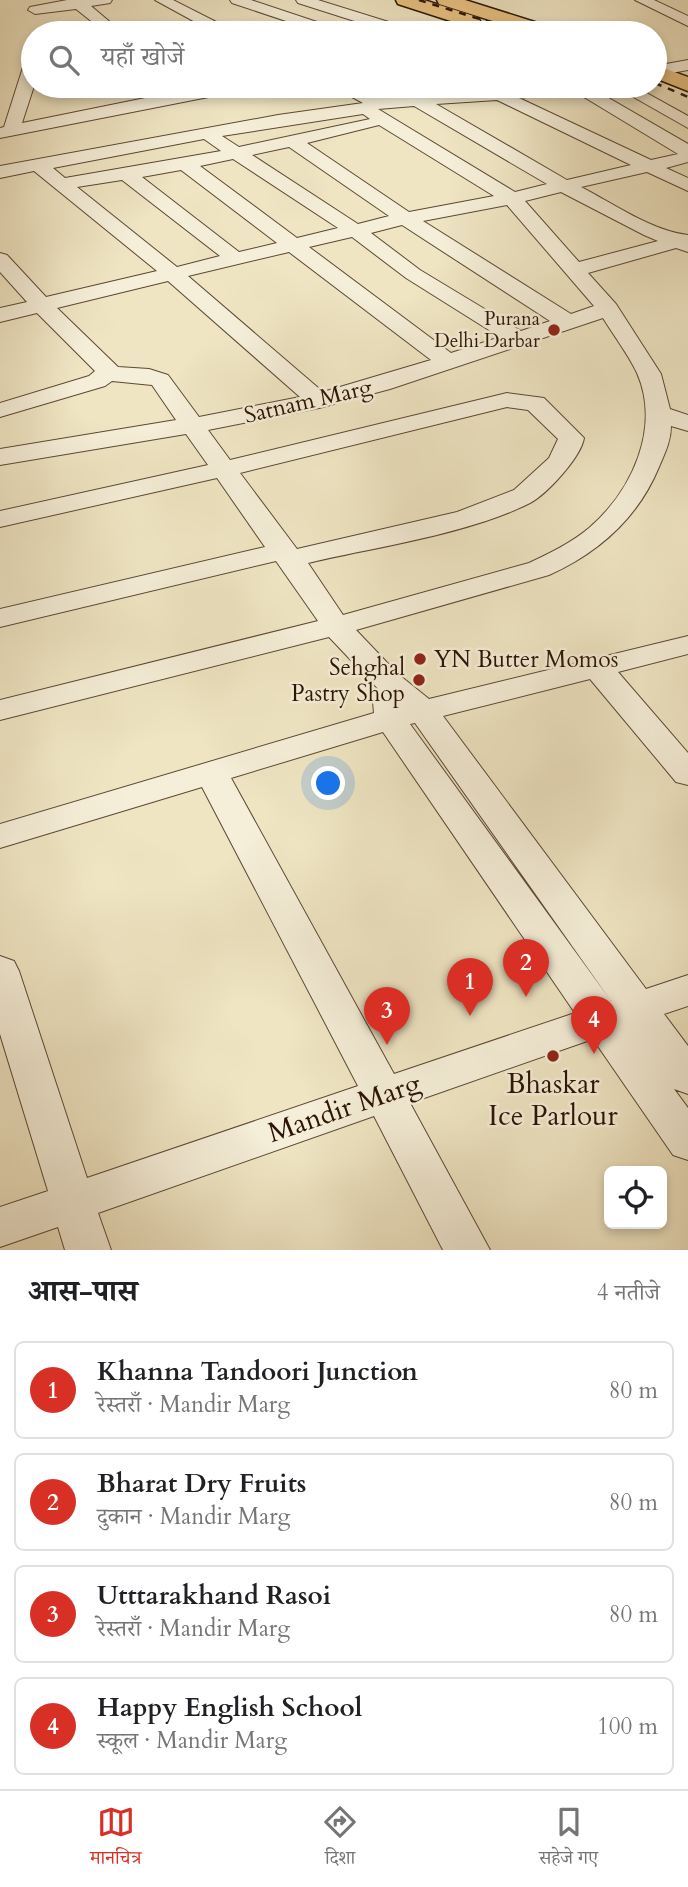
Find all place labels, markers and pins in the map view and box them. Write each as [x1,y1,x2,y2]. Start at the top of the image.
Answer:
place label: Purana Delhi Darbar [434,306,540,354]
marker: Purana Delhi Darbar [546,322,562,338]
place label: YN Butter Momos [434,644,618,675]
marker: YN Butter Momos [412,651,428,667]
place label: Sehghal Pastry Shop [291,652,405,709]
marker: Sehghal Pastry Shop [411,672,427,688]
pin: 2 [503,939,549,997]
pin: 1 [447,958,493,1016]
pin: 3 [364,987,410,1045]
pin: 4 [571,996,617,1054]
marker: Bhaskar Ice Parlour [545,1048,561,1064]
place label: Bhaskar Ice Parlour [488,1065,618,1135]

